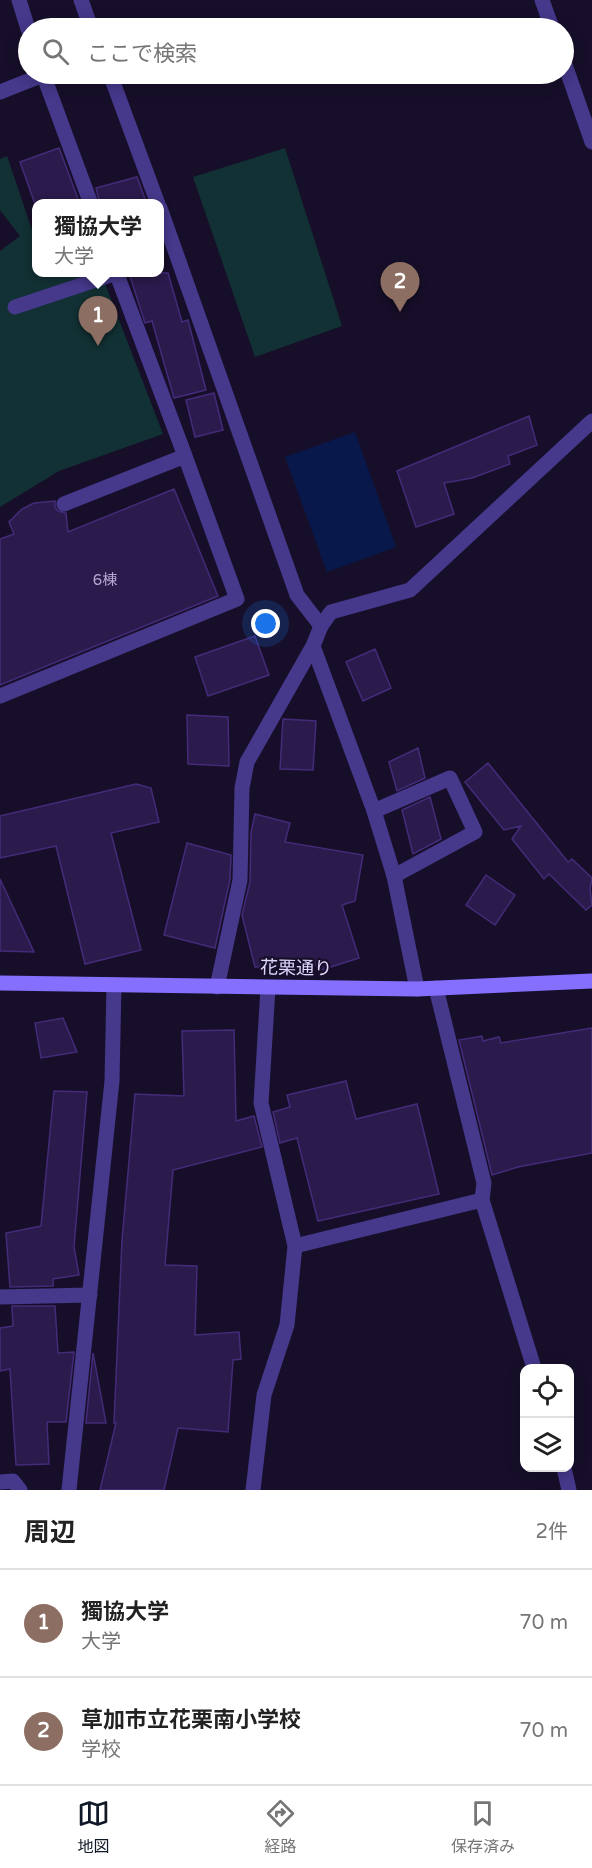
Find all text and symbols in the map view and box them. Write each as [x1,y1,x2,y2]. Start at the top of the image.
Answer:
search box [18,18,574,84]
icon: search [39,35,72,68]
text: ここで検索 [87,41,197,67]
popup [32,199,164,277]
text: 獨協大学 [54,214,142,240]
text: 大学 [54,245,94,269]
pin: 2 [380,262,420,312]
pin: 1 [78,296,118,346]
house number: 6棟 [93,571,117,589]
your location [251,609,280,638]
street label: 花栗通り [260,956,332,980]
map controls [520,1364,574,1472]
button: locate [520,1364,574,1418]
button: layers [520,1418,574,1472]
text: 周辺 [24,1517,76,1548]
text: 2件 [535,1520,568,1544]
text: 獨協大学 [81,1599,169,1625]
text: 1 [37,1611,50,1635]
text: 70 m [519,1611,568,1635]
text: 大学 [81,1630,121,1654]
text: 草加市立花栗南小学校 [81,1707,301,1733]
text: 2 [37,1719,50,1743]
text: 70 m [519,1719,568,1743]
text: 学校 [81,1738,121,1762]
tab: 地図 [77,1797,110,1857]
tab: 経路 [264,1797,297,1857]
tab: 保存済み [451,1797,515,1857]

